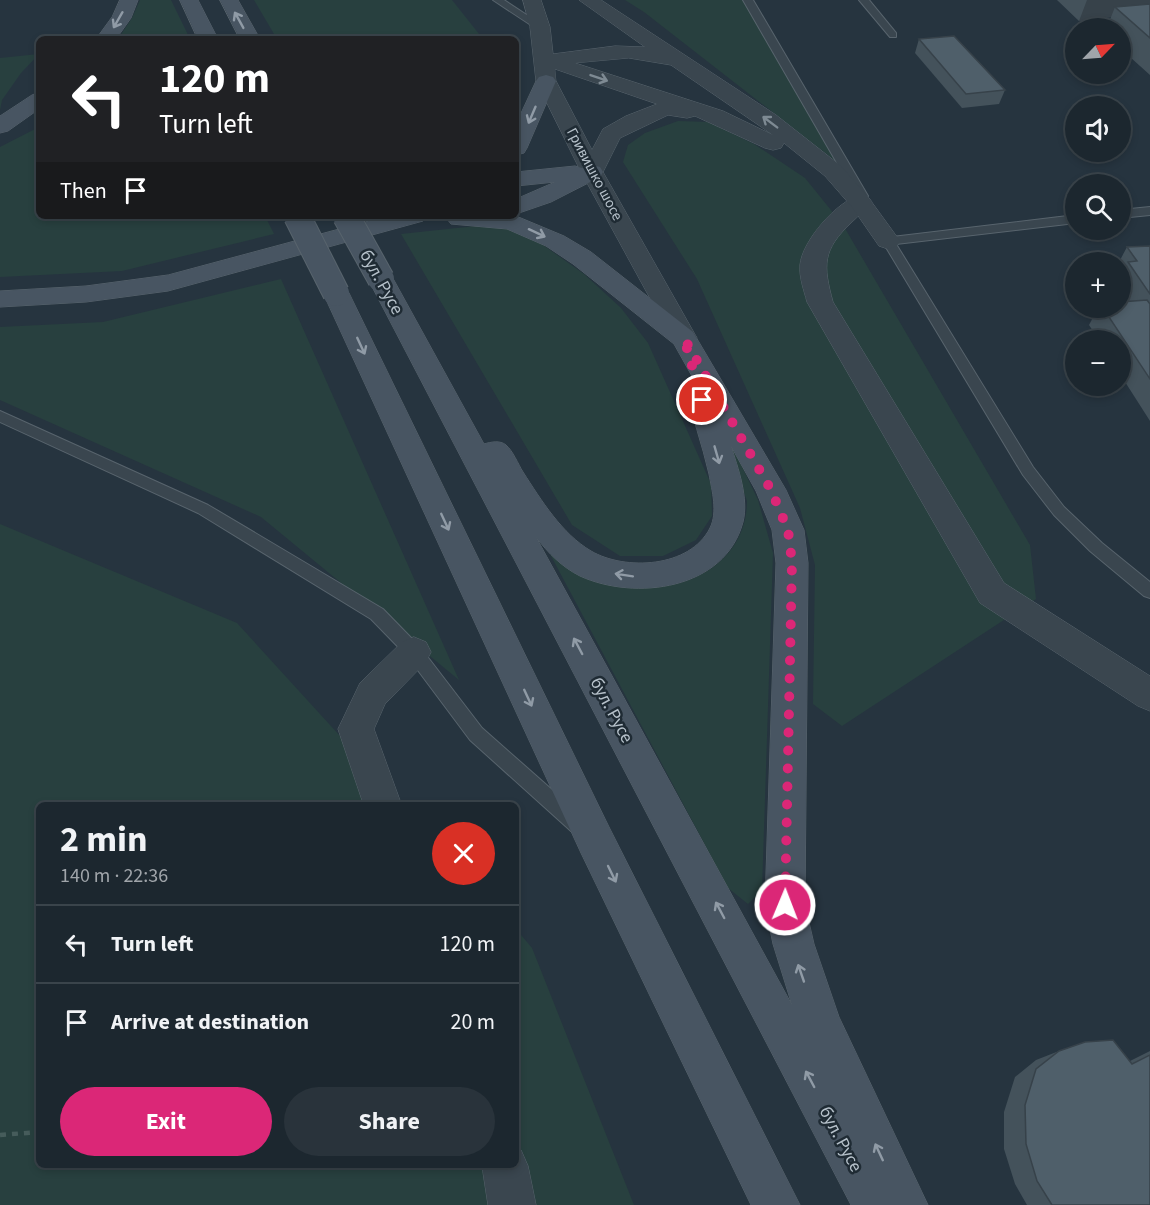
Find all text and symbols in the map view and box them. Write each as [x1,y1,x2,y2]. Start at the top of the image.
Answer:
one-way arrow [112,11,124,28]
one-way arrow [233,11,244,29]
north arrow [1065,18,1131,84]
map controls [1065,18,1131,396]
text: 120 m [159,49,270,109]
icon: left [60,60,138,138]
one-way arrow [590,73,608,84]
button: sound [1065,96,1131,162]
text: Turn left [159,105,253,144]
one-way arrow [526,105,537,124]
one-way arrow [762,116,778,129]
street label: Гривишко шосе [561,124,628,224]
icon: arrive [119,174,152,207]
button: search [1065,174,1131,240]
text: Then [60,175,107,207]
one-way arrow [527,227,545,239]
street label: бул. Русе [353,245,410,319]
button: + [1065,252,1131,318]
button: − [1065,330,1131,396]
one-way arrow [356,337,368,355]
pin [676,374,727,425]
icon: arrive [685,383,718,416]
one-way arrow [712,445,724,464]
one-way arrow [439,513,451,531]
one-way arrow [615,570,635,581]
one-way arrow [572,637,583,655]
street label: бул. Русе [584,673,639,747]
one-way arrow [522,689,534,707]
text: 2 min [60,814,148,865]
button: close [432,822,495,885]
text: 140 m · 22:36 [60,862,168,890]
one-way arrow [607,865,618,883]
position arrow [753,873,817,937]
one-way arrow [714,902,726,919]
icon: left [60,928,93,961]
text: Turn left [111,928,193,960]
text: 120 m [440,928,495,960]
one-way arrow [795,965,806,983]
icon: arrive [60,1006,93,1039]
text: Arrive at destination [111,1006,309,1038]
text: 20 m [450,1006,495,1038]
one-way arrow [804,1071,816,1088]
button: Exit [60,1087,272,1156]
button: Share [284,1087,495,1156]
street label: бул. Русе [813,1102,868,1176]
one-way arrow [873,1143,885,1161]

